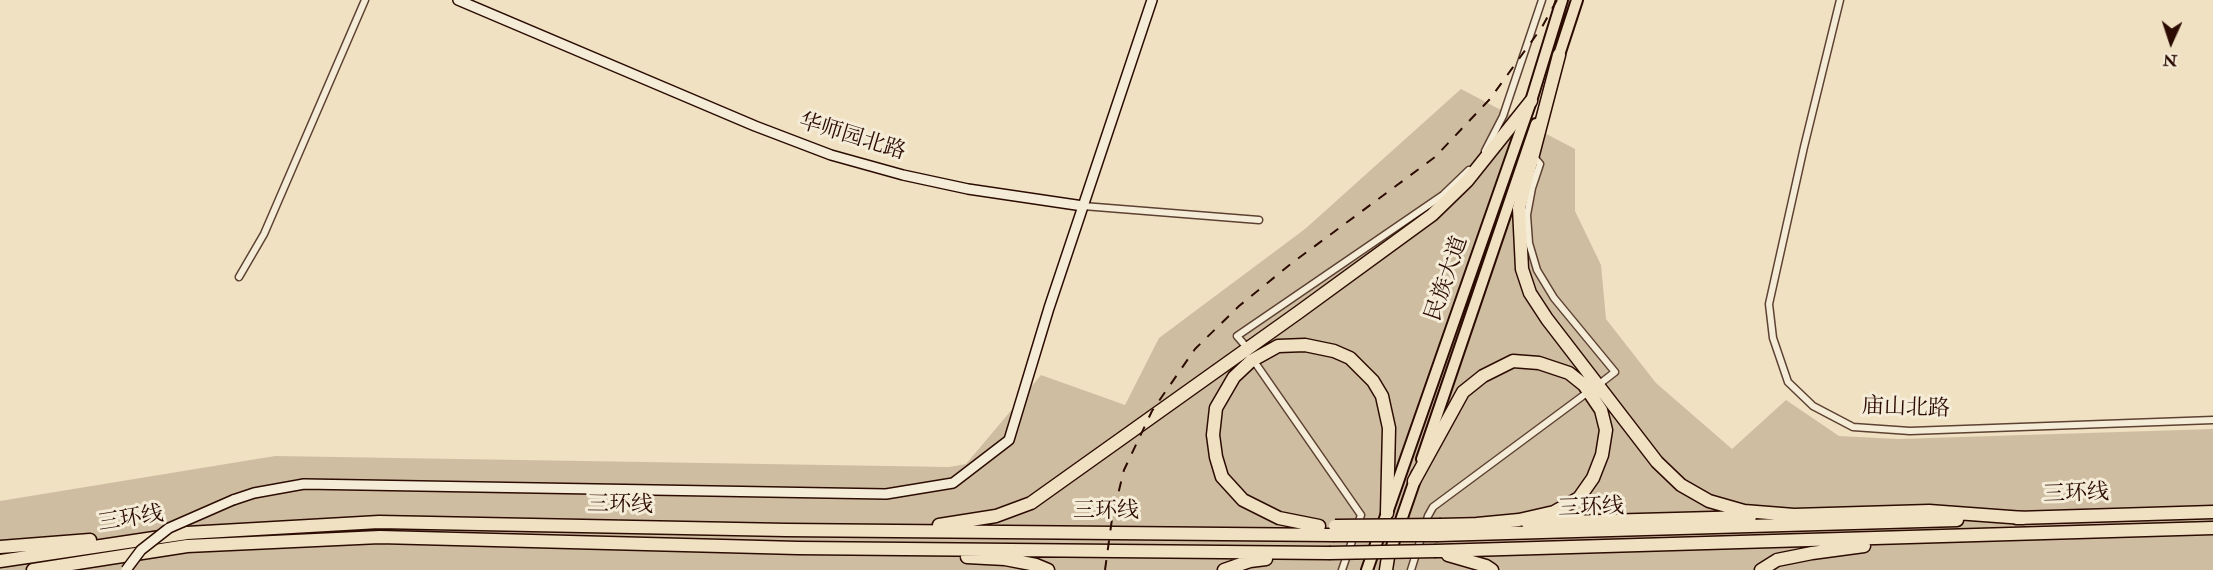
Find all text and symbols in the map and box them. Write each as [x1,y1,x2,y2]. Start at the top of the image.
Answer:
north arrow [2141,12,2201,72]
text: N [2162,50,2178,70]
street label: 华师园北路 [796,109,908,167]
street label: 民族大道 [1421,233,1475,325]
street label: 庙山北路 [1862,394,1950,424]
street label: 三环线 [2043,481,2109,509]
street label: 三环线 [587,492,653,520]
street label: 三环线 [1558,495,1624,523]
street label: 三环线 [1073,499,1139,525]
street label: 三环线 [96,502,166,538]

